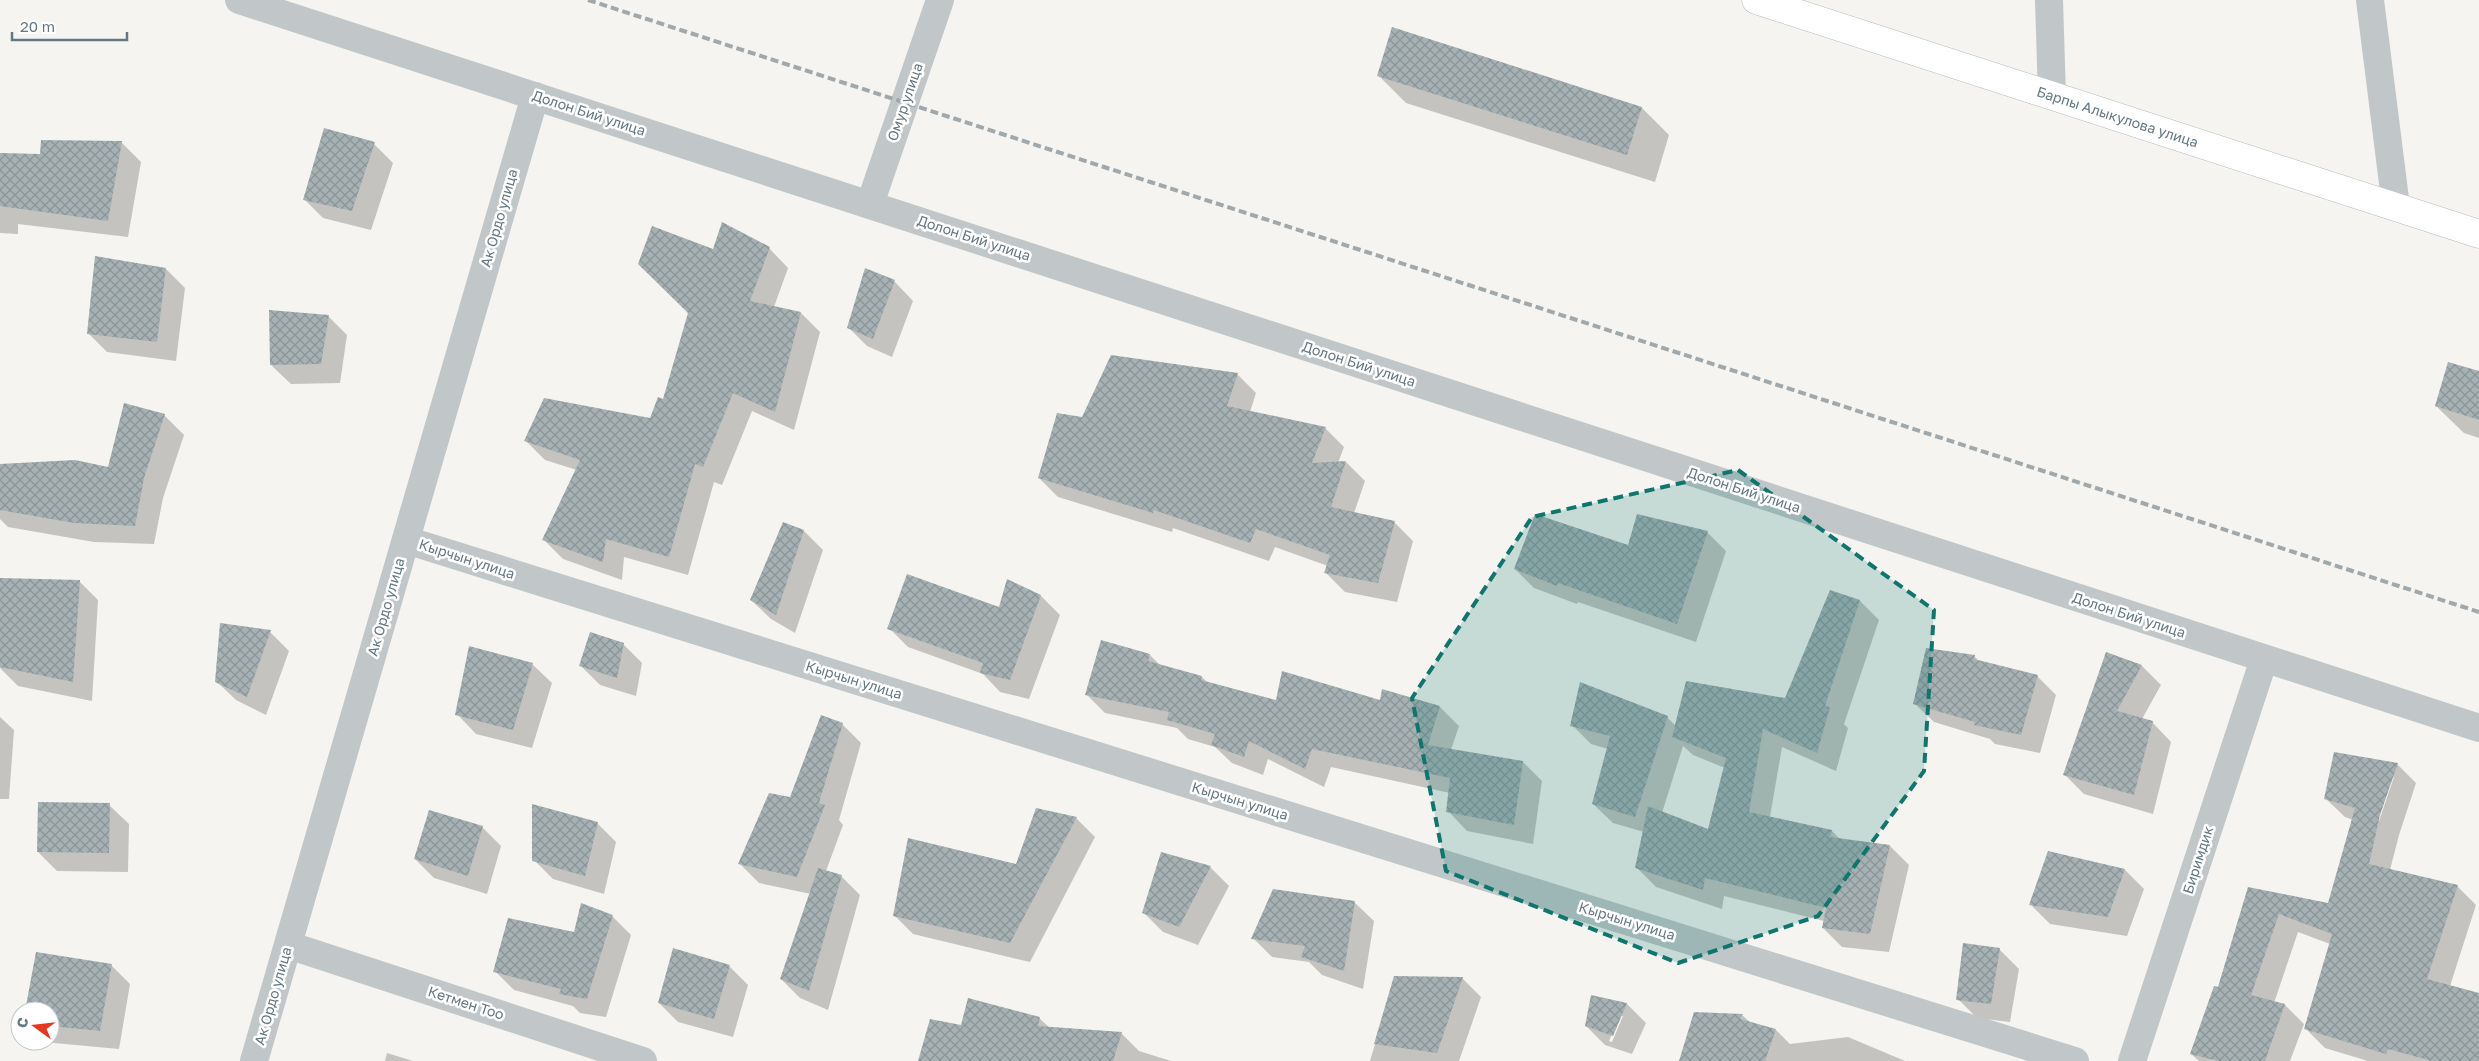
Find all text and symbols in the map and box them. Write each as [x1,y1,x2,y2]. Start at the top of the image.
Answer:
scale bar [12,10,128,42]
text: 20 m [20,17,55,35]
street label: Омур улица [883,61,926,143]
street label: Барпы Алыкулова улица [2035,82,2201,151]
street label: Долон Бий улица [530,86,648,139]
street label: Ак Ордо улица [476,167,521,269]
street label: Долон Бий улица [915,211,1033,264]
street label: Долон Бий улица [1300,337,1418,390]
street label: Долон Бий улица [1685,463,1803,516]
street label: Кырчын улица [417,535,517,582]
street label: Ак Ордо улица [363,556,408,658]
street label: Долон Бий улица [2070,588,2188,641]
street label: Кырчын улица [804,657,904,702]
street label: Кырчын улица [1190,778,1290,823]
street label: Биримдик [2179,824,2216,896]
street label: Кырчын улица [1577,898,1677,943]
street label: Ак Ордо улица [250,945,295,1047]
street label: Кетмен Тоо [426,982,506,1023]
north arrow [10,1001,60,1051]
text: С [12,1015,31,1030]

